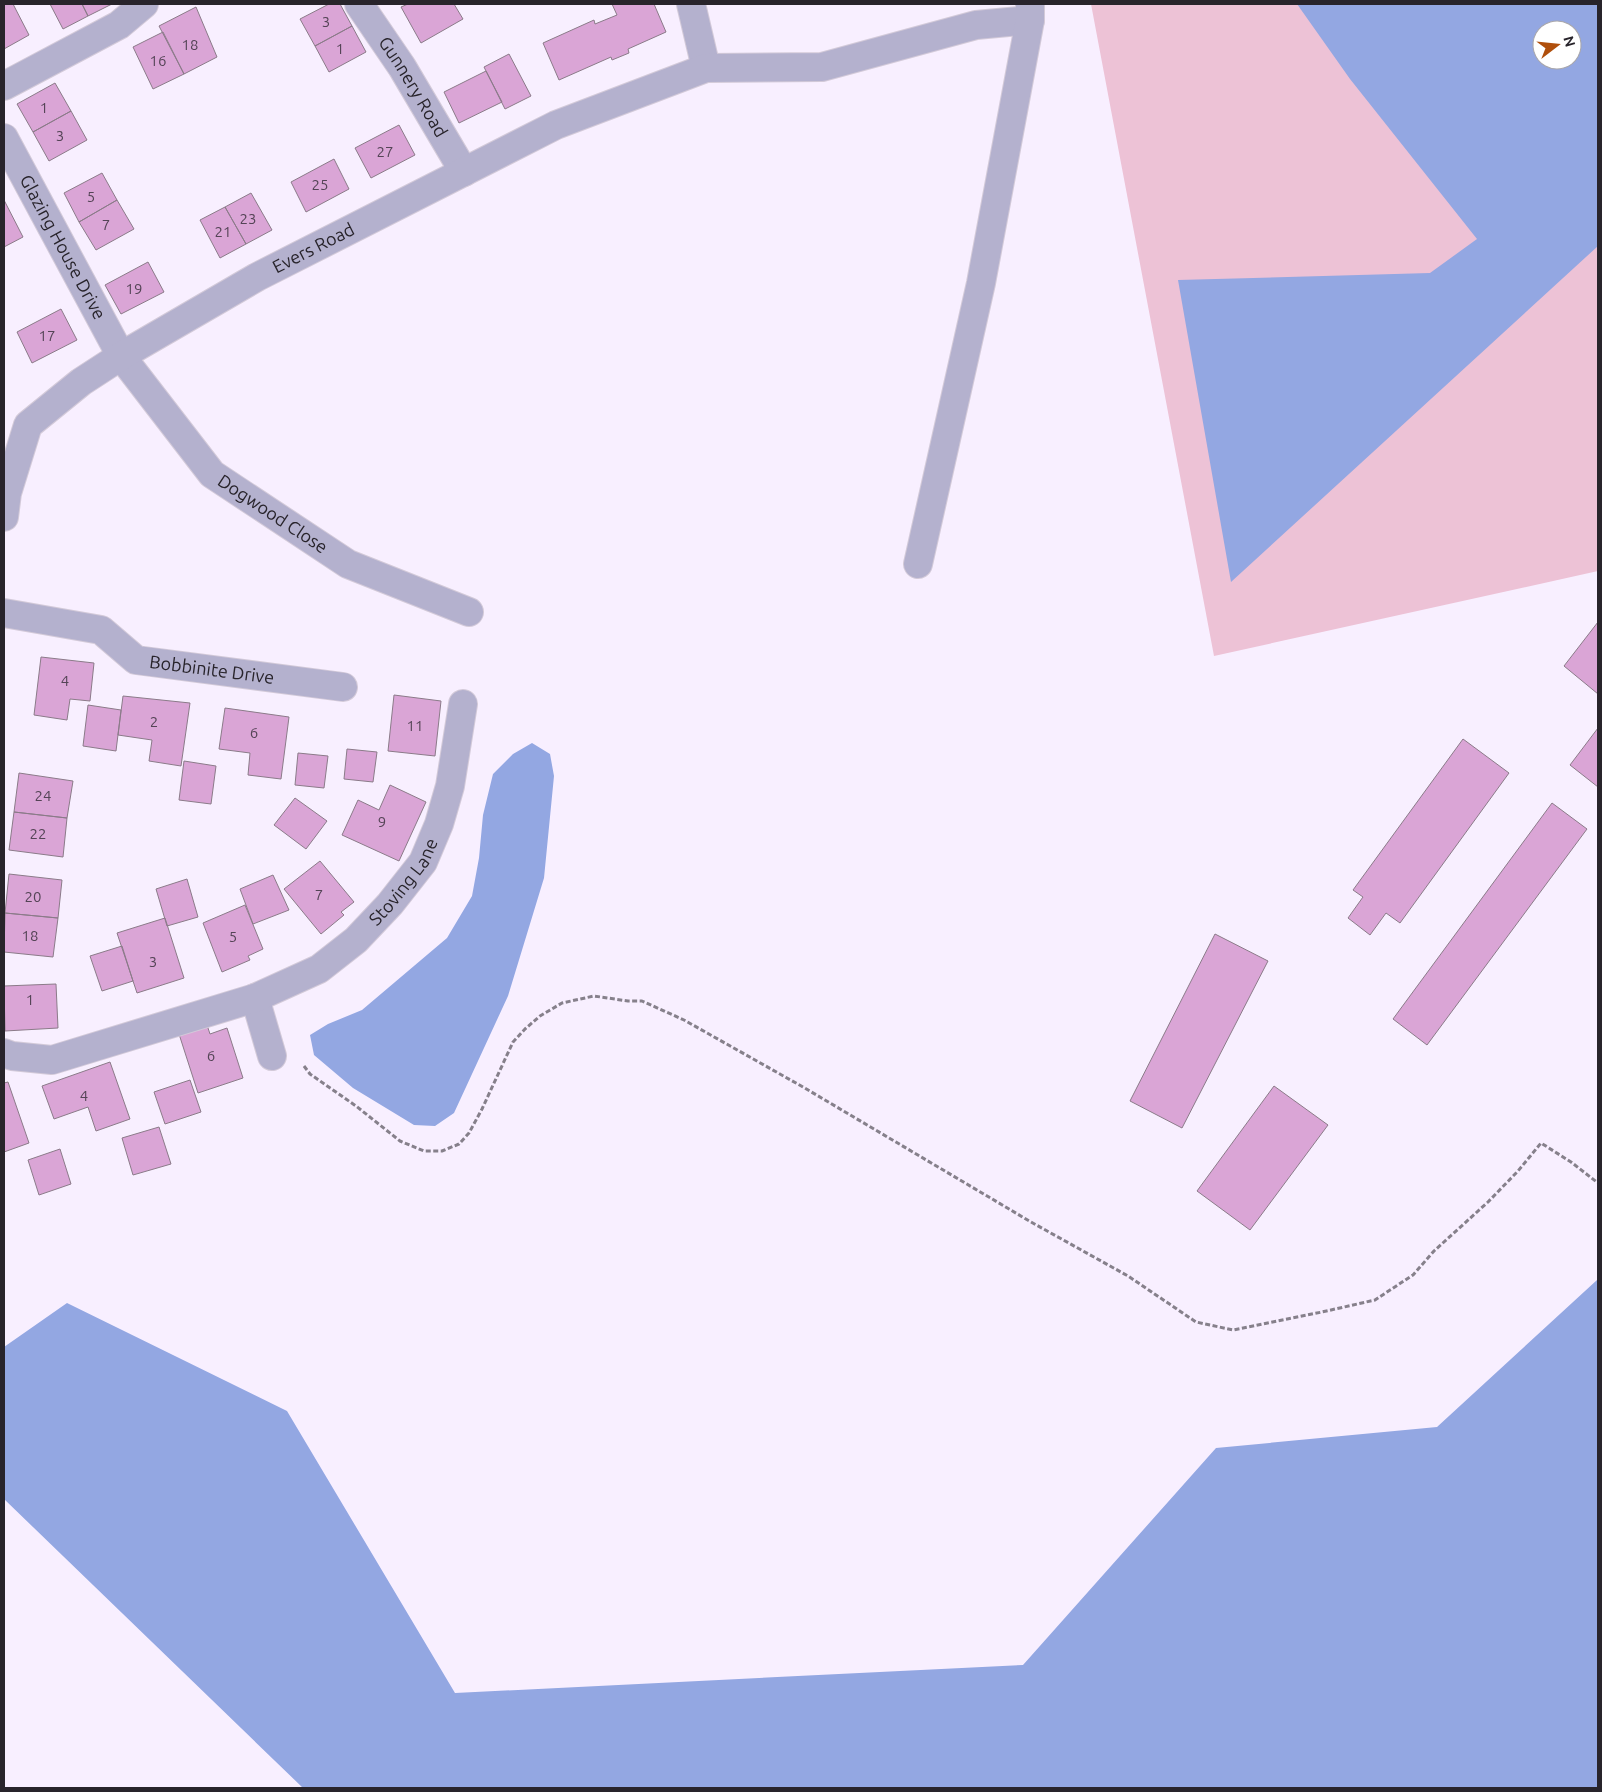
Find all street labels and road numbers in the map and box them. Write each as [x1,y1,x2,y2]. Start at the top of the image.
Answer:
street label: Gunnery Road [375,32,452,140]
street label: Glazing House Drive [17,171,110,323]
street label: Evers Road [269,218,357,276]
street label: Dogwood Close [214,470,332,557]
street label: Bobbinite Drive [148,651,276,687]
street label: Stoving Lane [364,835,441,929]

